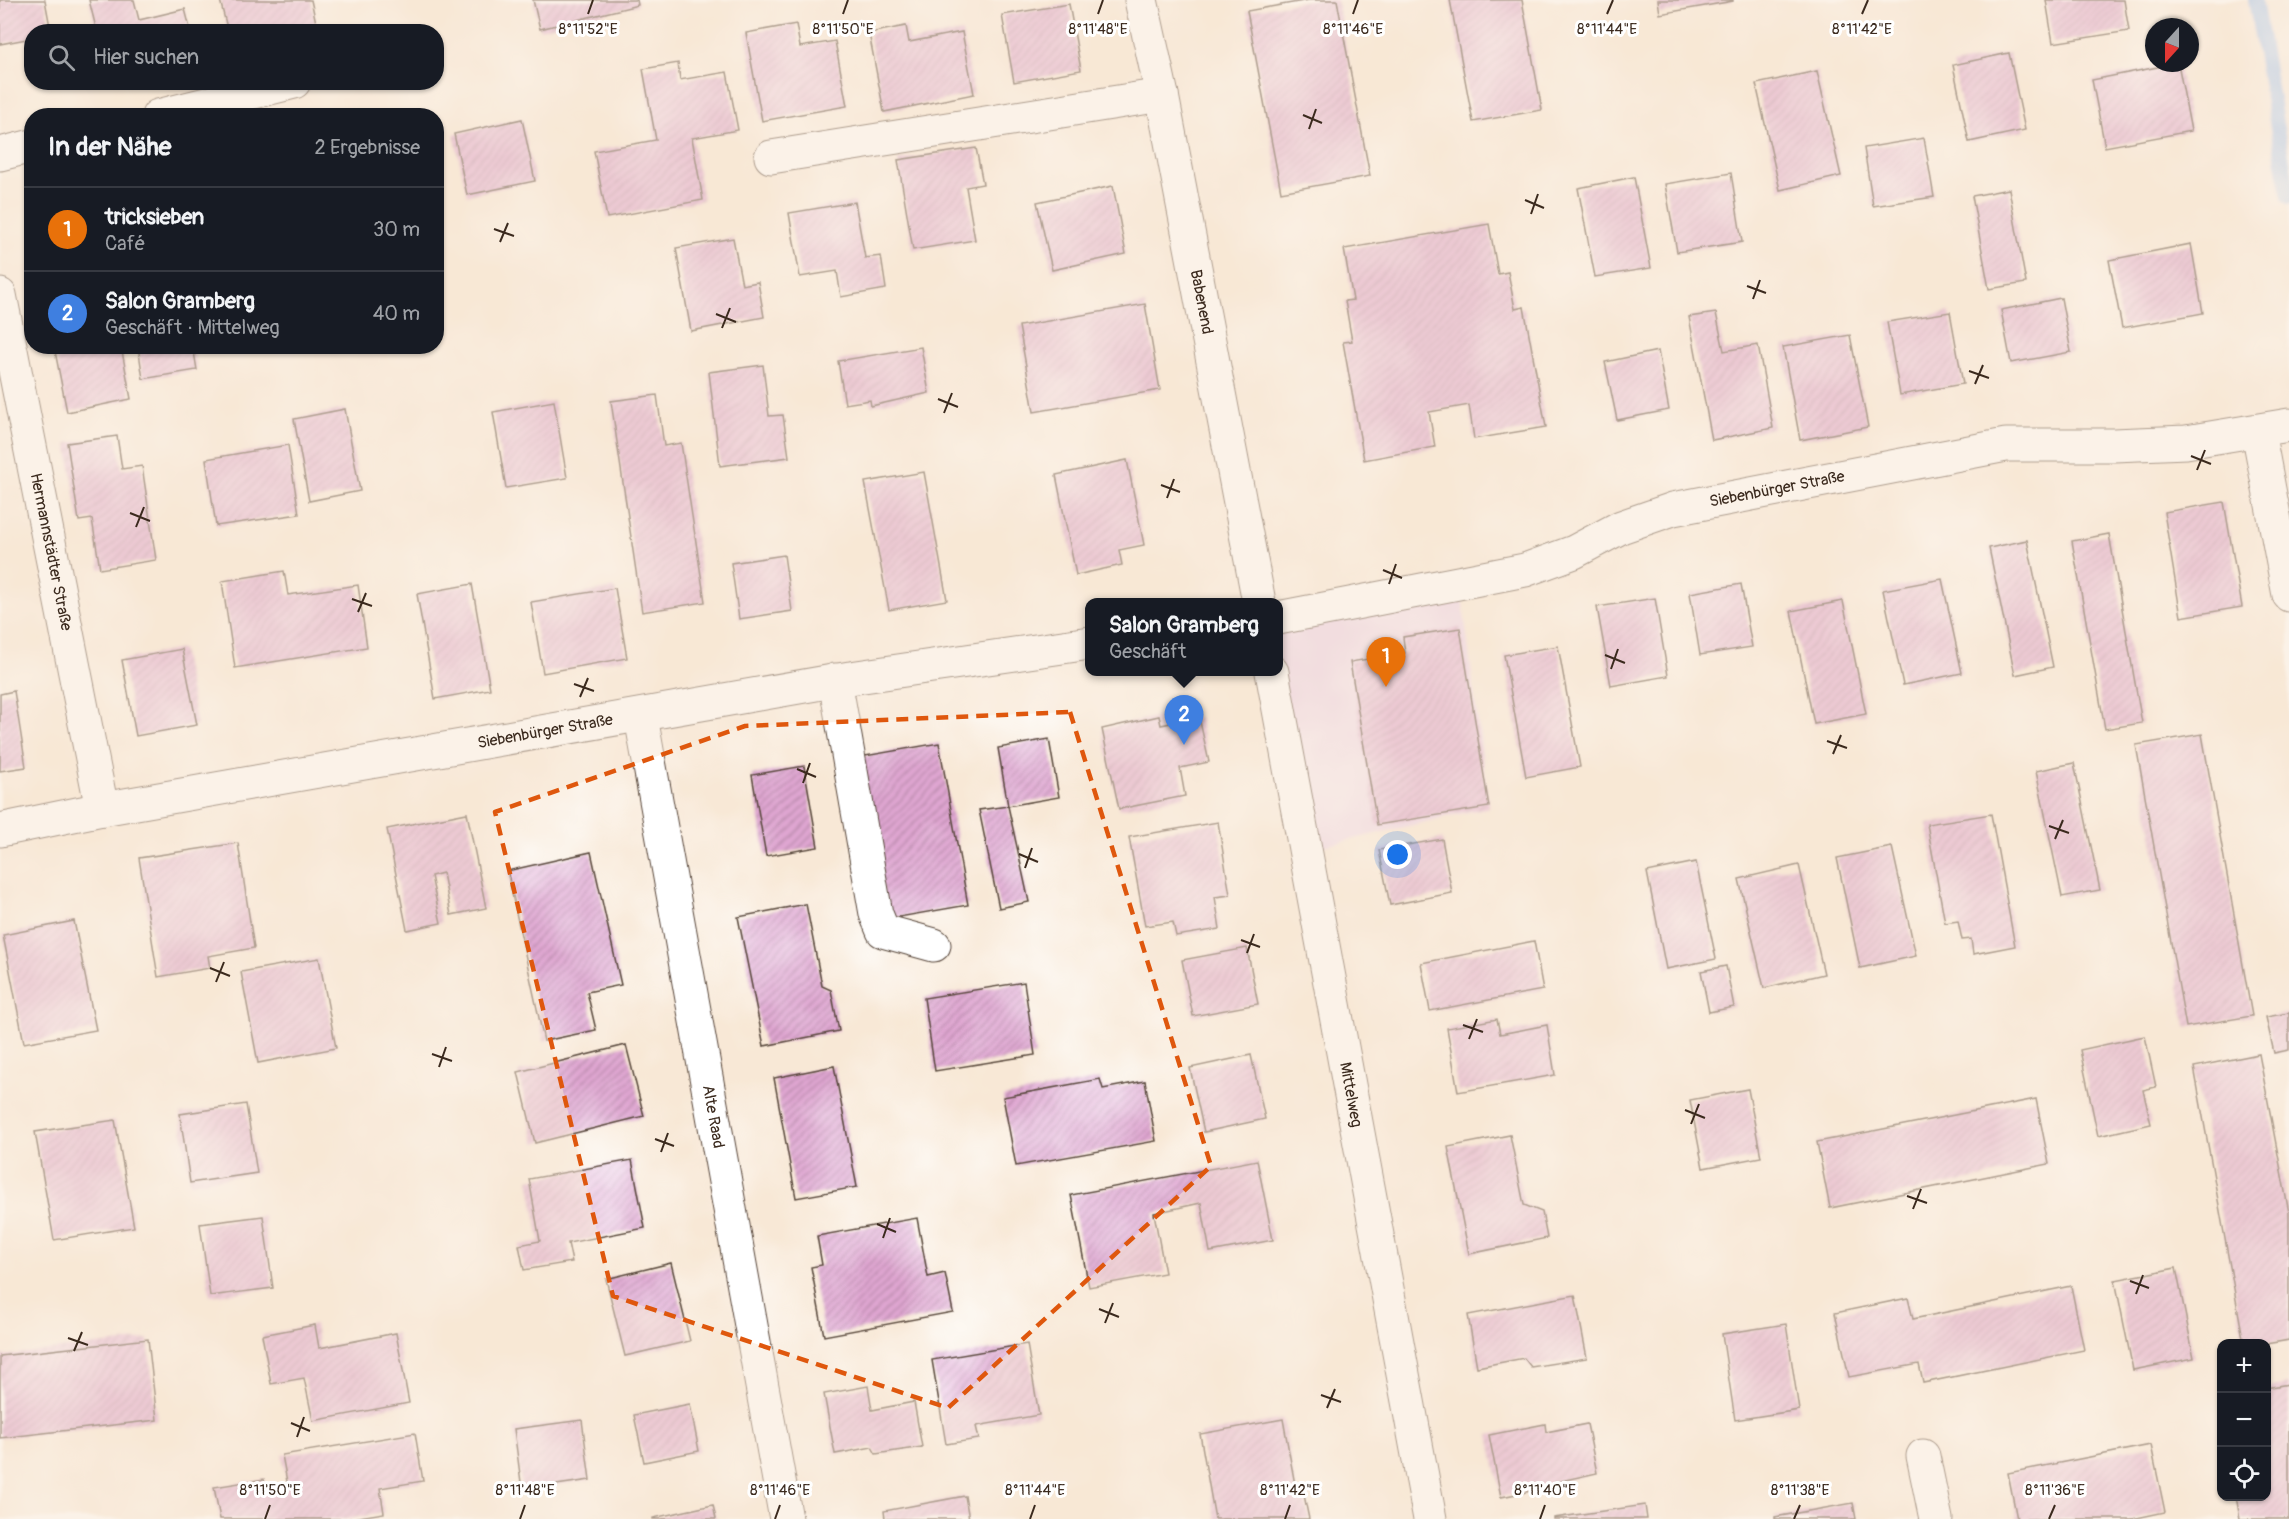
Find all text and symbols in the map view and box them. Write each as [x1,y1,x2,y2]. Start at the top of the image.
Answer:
north arrow [2145,18,2199,72]
text: 8°11'52"E [558,20,618,39]
text: 8°11'50"E [812,20,874,39]
text: 8°11'48"E [1069,20,1128,39]
text: 8°11'46"E [1323,20,1383,39]
text: 8°11'44"E [1577,20,1637,39]
text: 8°11'42"E [1832,20,1892,39]
search box [24,24,444,90]
icon: search [45,41,78,74]
text: Hier suchen [93,43,199,71]
text: In der Nähe [48,131,171,163]
text: 2 Ergebnisse [315,135,420,160]
text: tricksieben [105,203,204,231]
text: 1 [64,217,71,242]
text: 30 m [373,217,420,242]
text: Café [105,231,145,256]
street label: Babenend [1186,268,1218,336]
text: Salon Gramberg [105,287,255,315]
text: 2 [62,301,73,326]
text: 40 m [373,301,420,326]
text: Geschäft · Mittelweg [105,315,280,340]
street label: Siebenbürger Straße [1708,466,1846,512]
street label: Hermannstädter Straße [26,471,76,633]
popup [1085,598,1283,676]
text: Salon Gramberg [1109,611,1259,639]
pin: 1 [1366,638,1406,687]
text: Geschäft [1109,639,1186,664]
pin: 2 [1164,696,1204,745]
street label: Siebenbürger Straße [476,710,615,753]
your location [1383,840,1412,869]
street label: Mittelweg [1335,1061,1367,1129]
street label: Alte Raad [698,1083,729,1150]
map controls [2217,1339,2271,1501]
button: + [2217,1339,2271,1393]
button: − [2217,1393,2271,1447]
button: locate [2217,1447,2271,1501]
text: 8°11'50"E [239,1481,301,1500]
text: 8°11'48"E [496,1481,555,1500]
text: 8°11'46"E [750,1481,810,1500]
text: 8°11'44"E [1005,1481,1065,1500]
text: 8°11'42"E [1260,1481,1320,1500]
text: 8°11'40"E [1514,1481,1576,1500]
text: 8°11'38"E [1771,1481,1830,1500]
text: 8°11'36"E [2025,1481,2085,1500]

